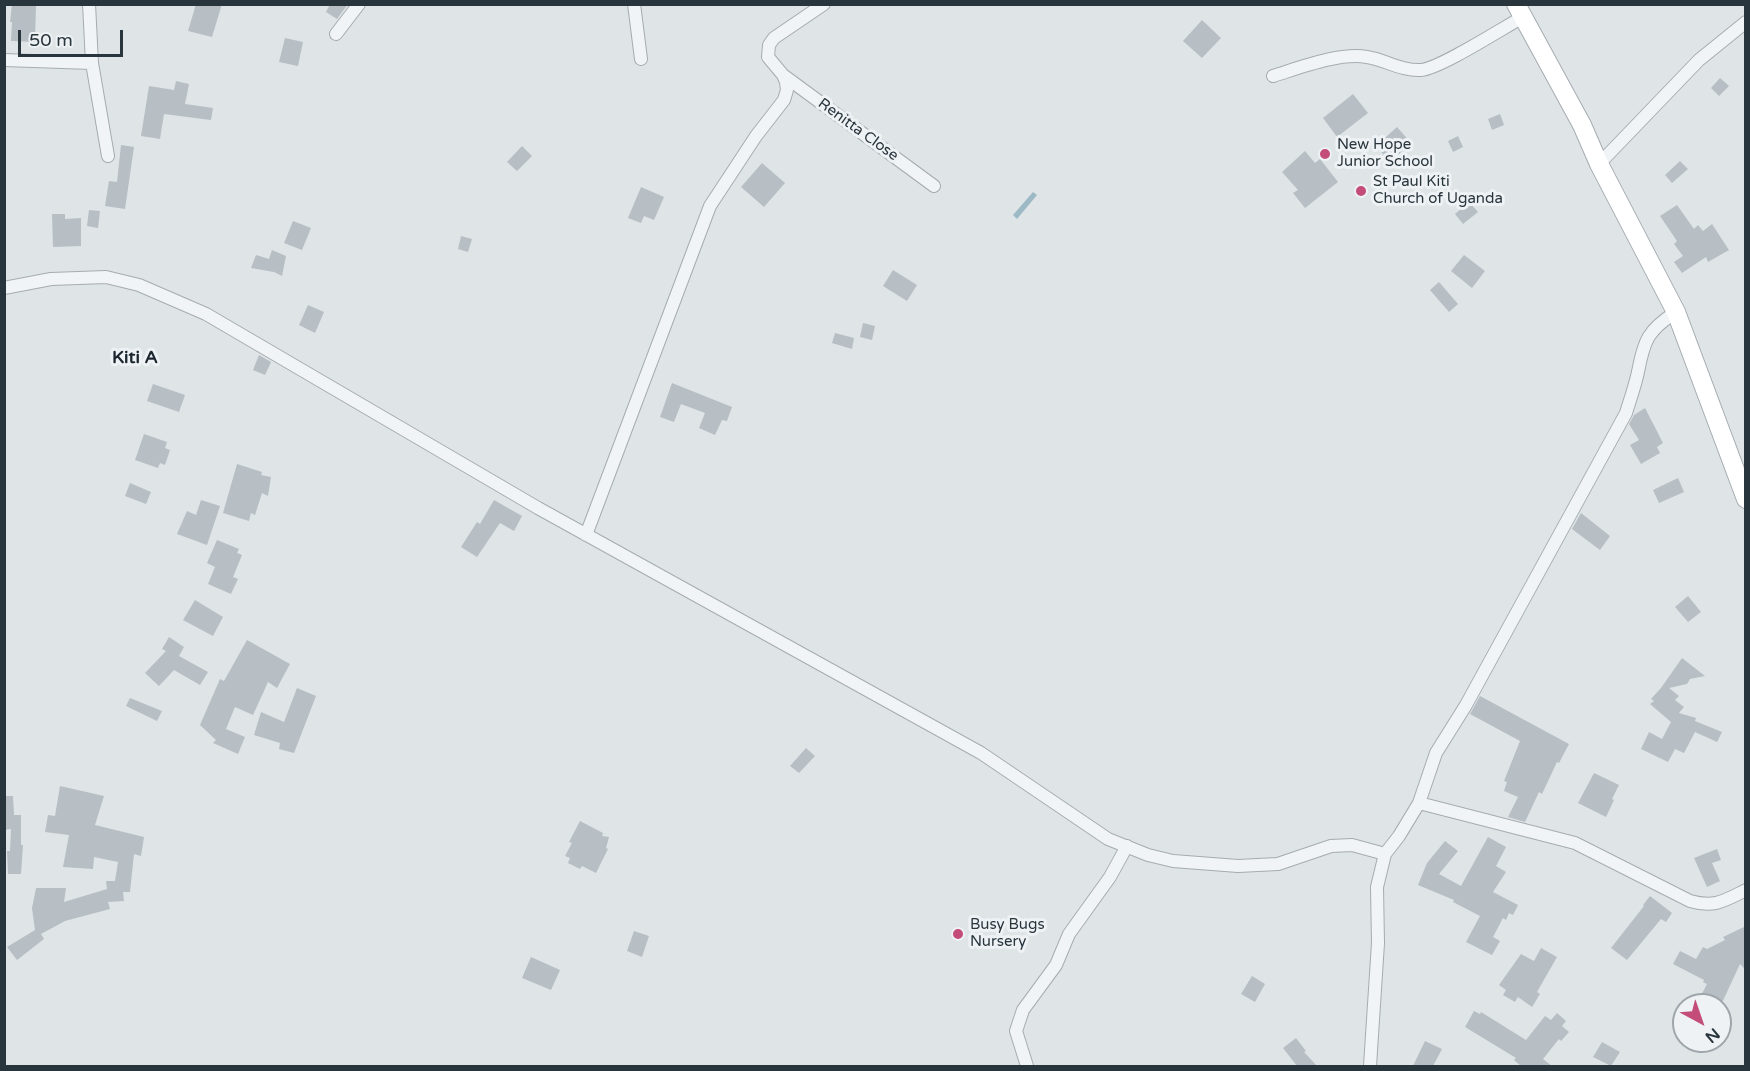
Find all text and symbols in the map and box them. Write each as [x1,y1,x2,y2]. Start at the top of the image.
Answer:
scale bar [21,18,126,56]
text: 50 m [29,29,73,51]
street label: Renitta Close [814,95,902,165]
place label: New Hope Junior School [1337,136,1433,171]
marker: New Hope Junior School [1318,147,1332,161]
place label: St Paul Kiti Church of Uganda [1373,173,1503,208]
marker: St Paul Kiti Church of Uganda [1354,184,1368,198]
district label: Kiti A [112,347,158,369]
place label: Busy Bugs Nursery [970,916,1045,951]
marker: Busy Bugs Nursery [951,927,965,941]
north arrow [1672,993,1732,1053]
text: N [1701,1023,1724,1047]

